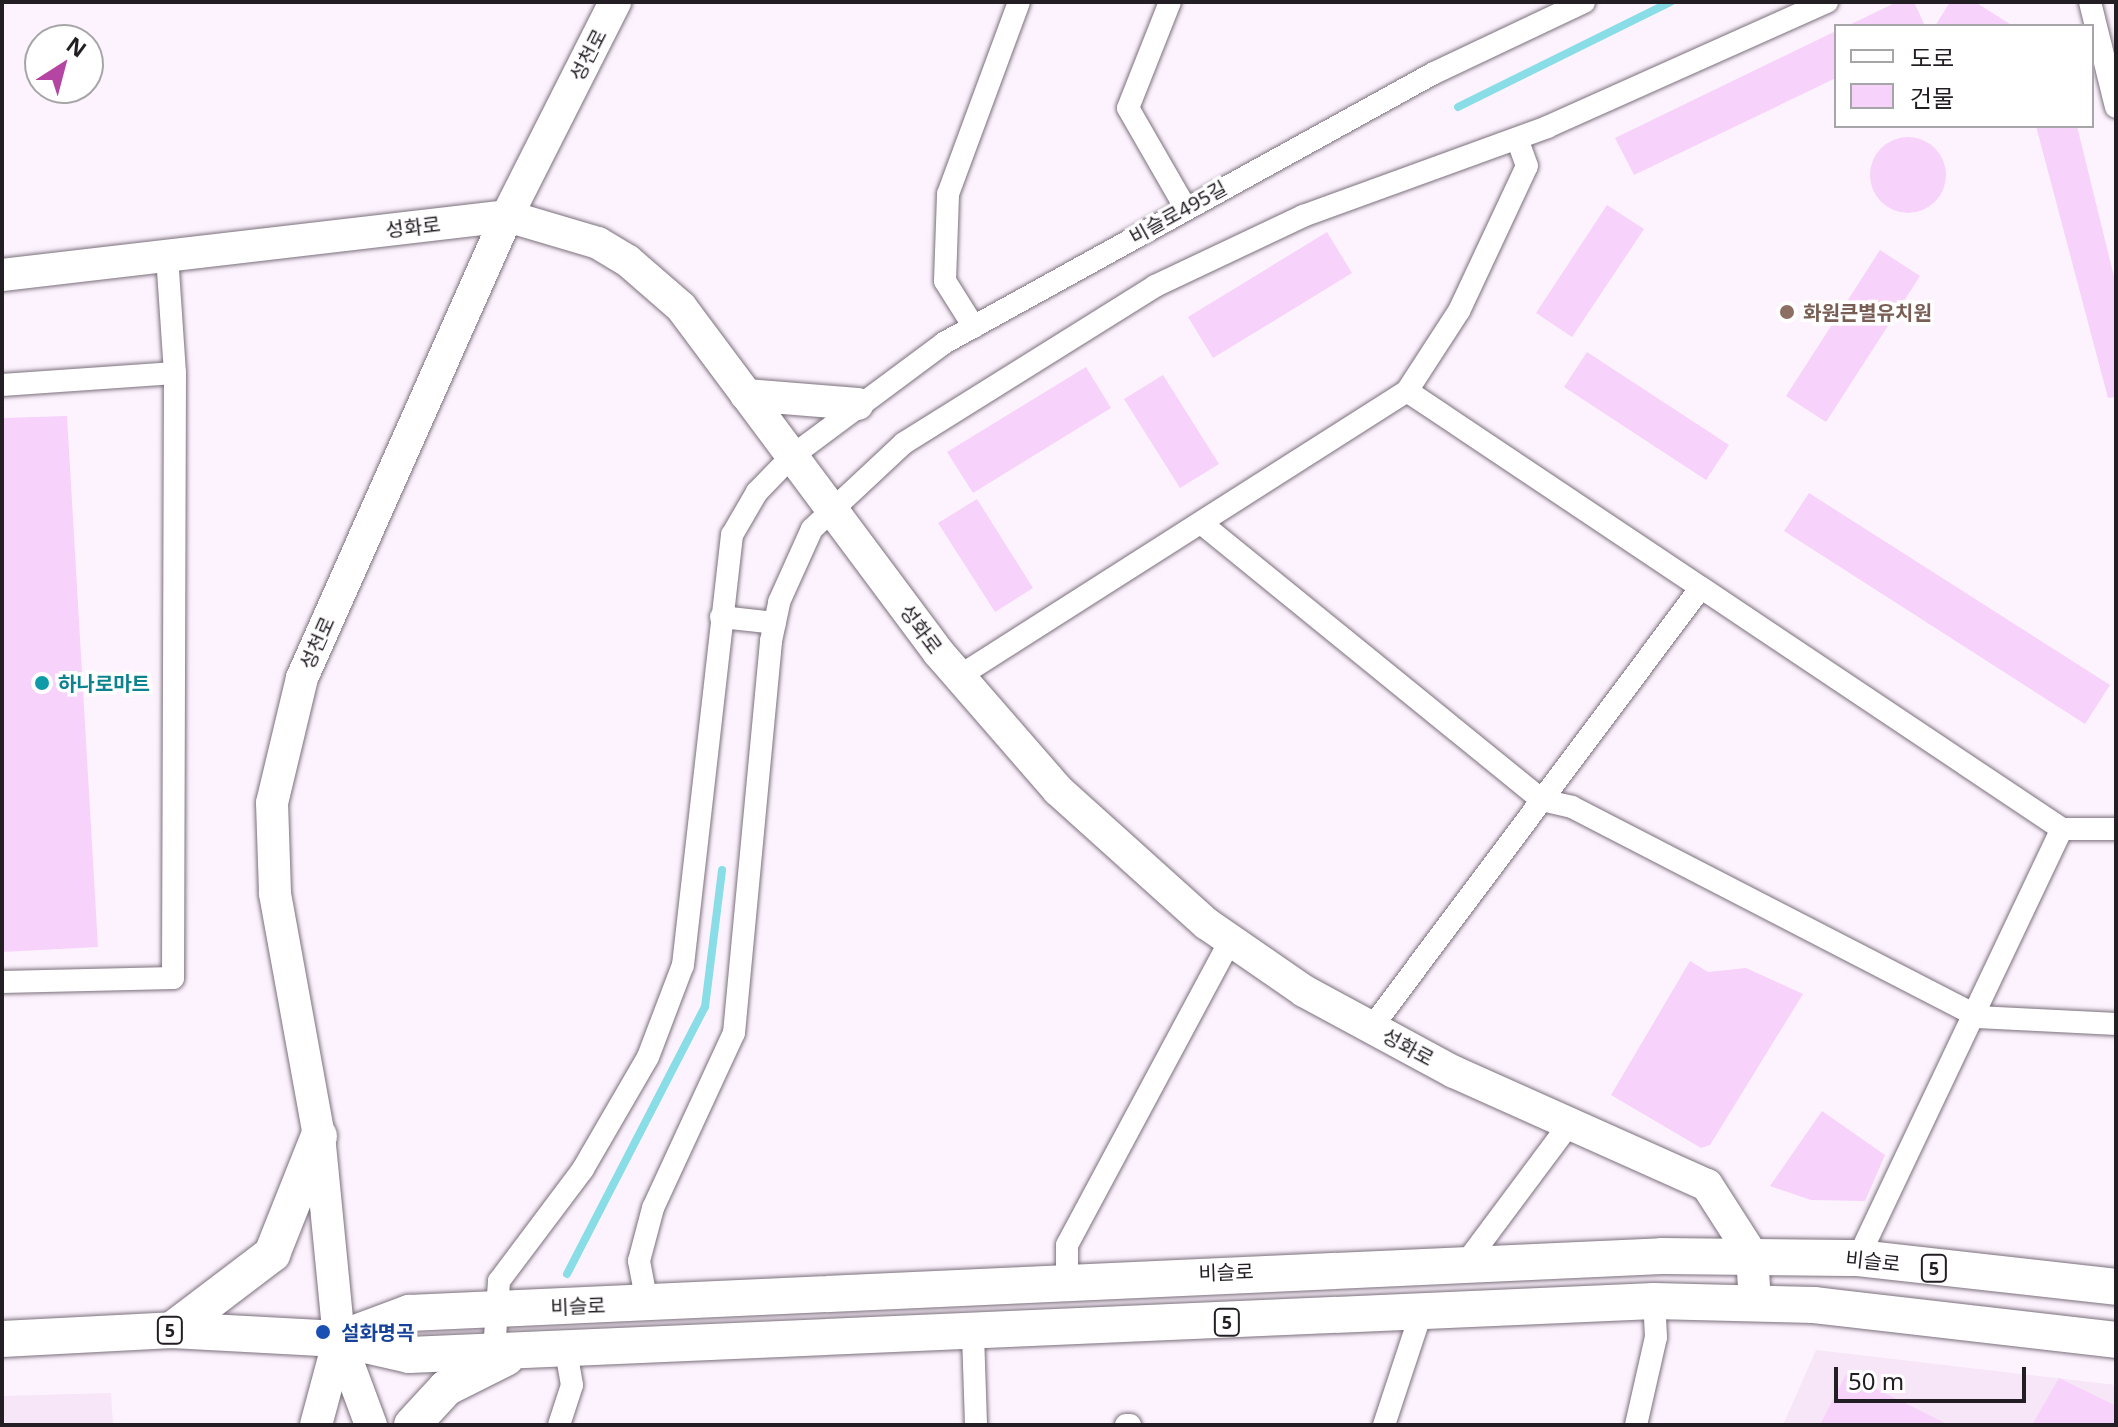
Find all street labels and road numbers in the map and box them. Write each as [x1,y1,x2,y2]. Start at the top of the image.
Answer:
street label: 성천로 [565,25,611,85]
street label: 비슬로495길 [1125,175,1231,249]
street label: 성화로 [384,212,442,242]
street label: 성화로 [895,600,947,658]
street label: 성천로 [295,613,339,673]
street label: 성화로 [1378,1023,1438,1071]
street label: 비슬로 [1844,1246,1902,1276]
road number: 5 [1920,1254,1948,1282]
street label: 비슬로 [1198,1259,1254,1285]
street label: 비슬로 [550,1293,606,1319]
road number: 5 [1213,1308,1241,1336]
road number: 5 [156,1316,184,1344]

